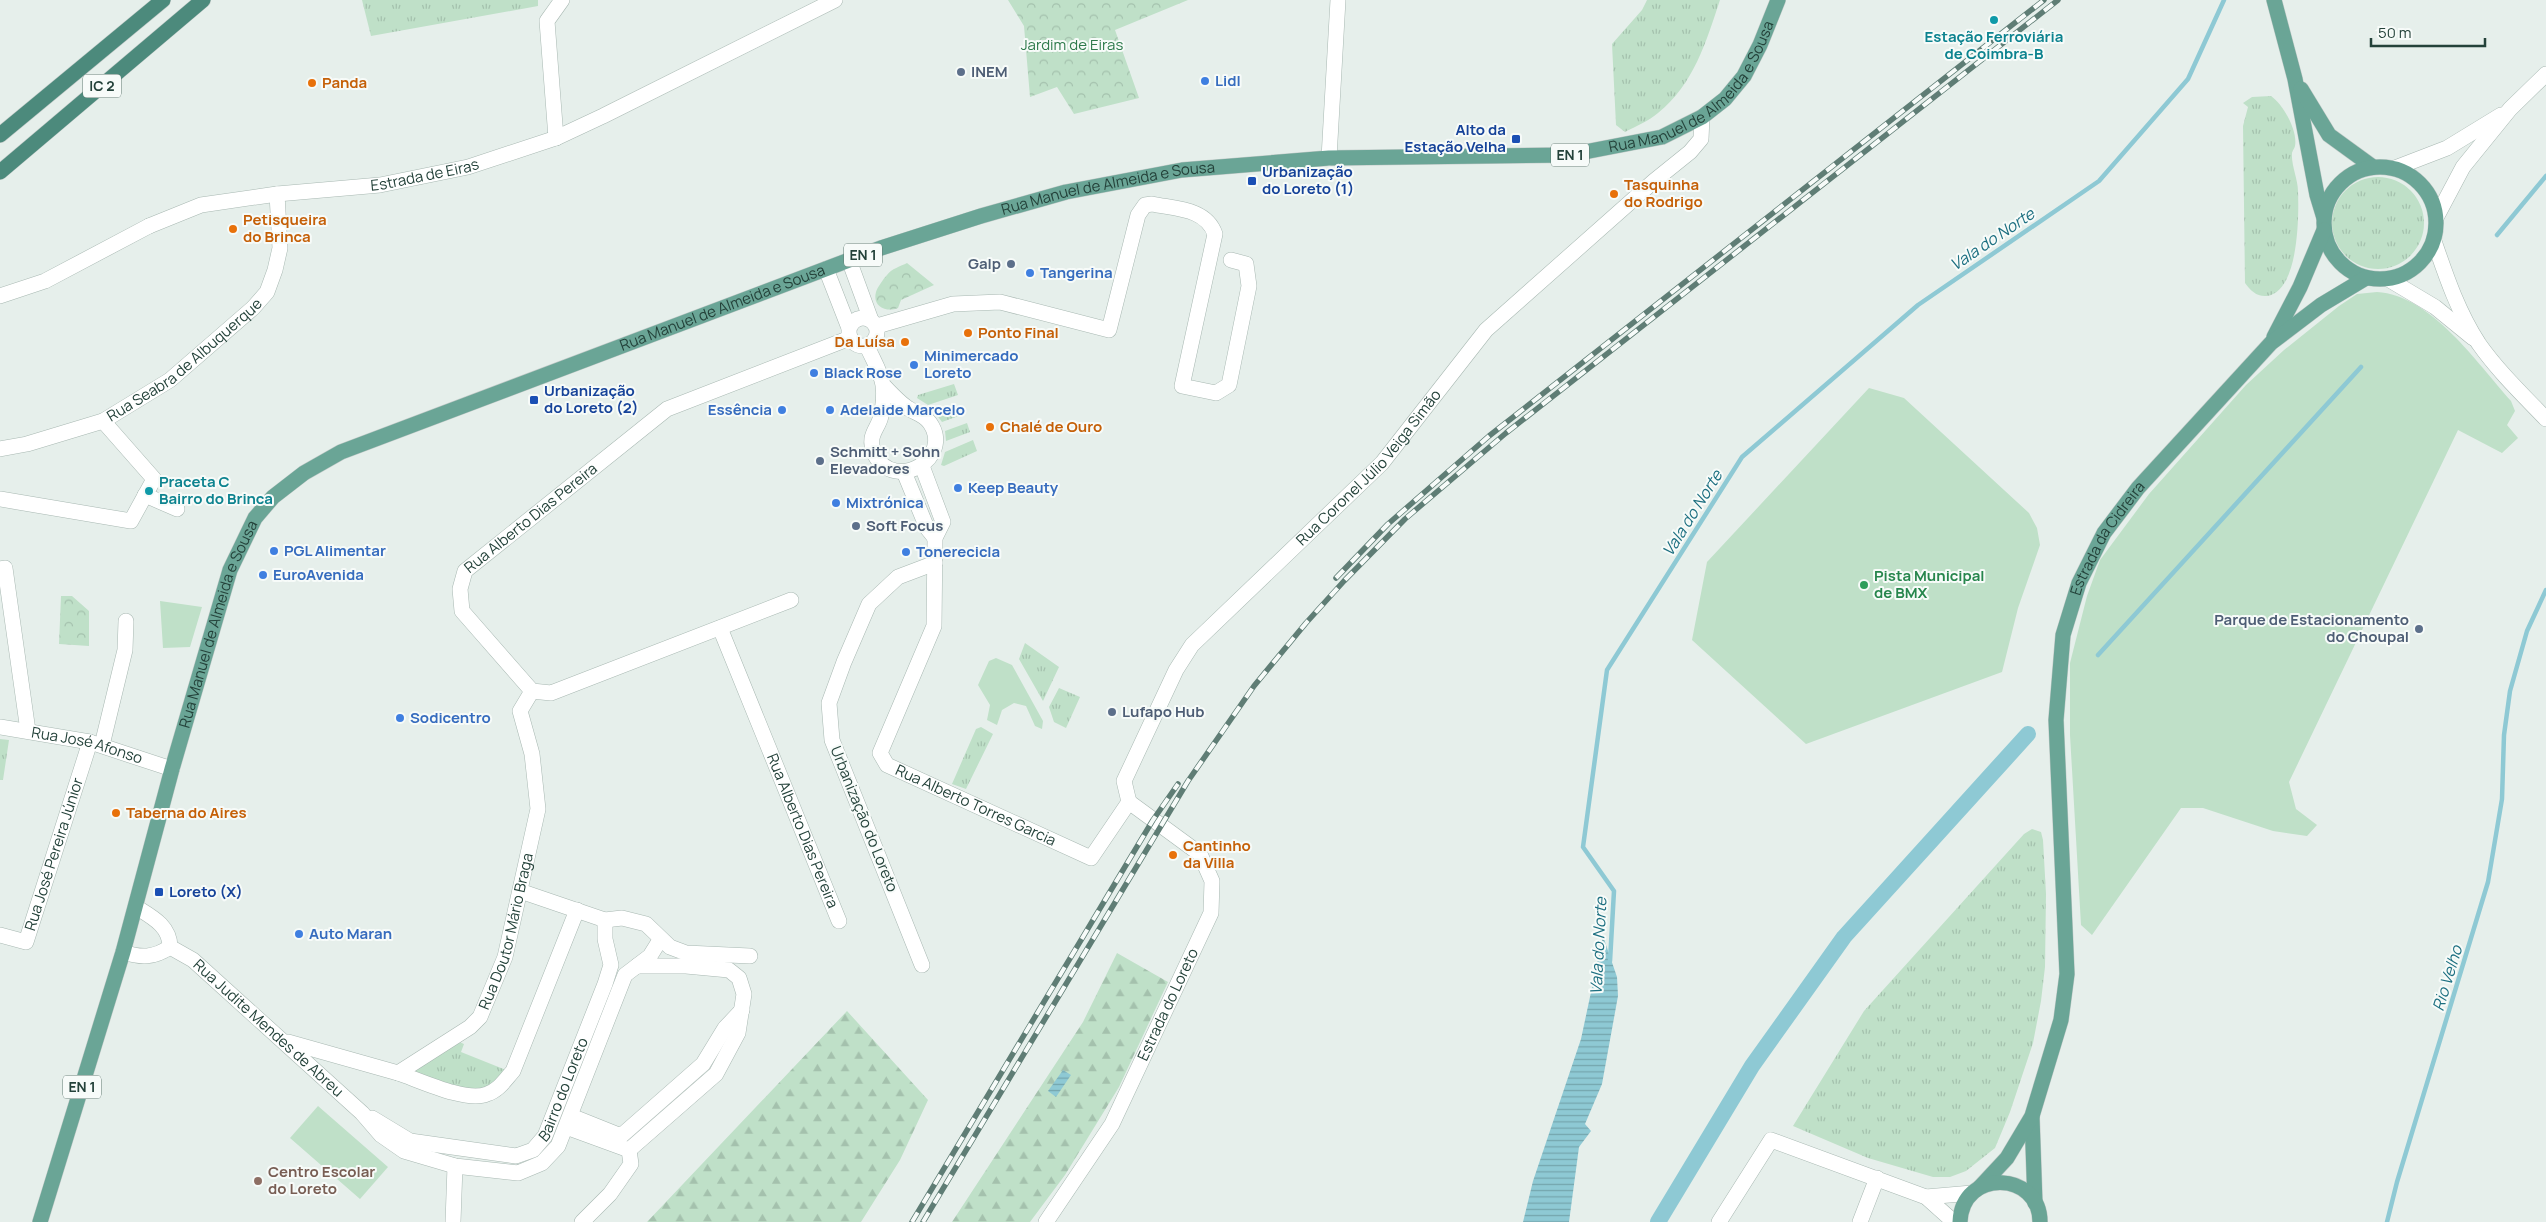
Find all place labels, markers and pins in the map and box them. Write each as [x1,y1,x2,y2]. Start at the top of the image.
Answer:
marker: Estação Ferroviária de Coimbra-B [1988,14,2000,26]
place label: Estação Ferroviária de Coimbra-B [1925,26,2063,64]
place label: INEM [971,61,1008,82]
marker: INEM [955,66,967,78]
place label: Lidl [1215,70,1241,91]
place label: Panda [322,72,367,93]
marker: Lidl [1199,75,1211,87]
marker: Panda [306,77,318,89]
place label: Alto da Estação Velha [1405,119,1506,157]
marker: Alto da Estação Velha [1510,133,1522,145]
place label: Urbanização do Loreto (1) [1262,161,1354,199]
place label: Tasquinha do Rodrigo [1624,174,1703,212]
marker: Urbanização do Loreto (1) [1246,175,1258,187]
marker: Tasquinha do Rodrigo [1608,188,1620,200]
place label: Petisqueira do Brinca [243,209,327,247]
marker: Petisqueira do Brinca [227,223,239,235]
place label: Galp [968,253,1001,274]
marker: Galp [1005,258,1017,270]
place label: Tangerina [1040,262,1113,283]
marker: Tangerina [1024,267,1036,279]
place label: Ponto Final [978,322,1059,343]
marker: Ponto Final [962,327,974,339]
place label: Da Luísa [834,331,895,352]
marker: Da Luísa [899,336,911,348]
place label: Minimercado Loreto [924,345,1019,383]
marker: Minimercado Loreto [908,359,920,371]
place label: Black Rose [824,362,902,383]
marker: Black Rose [808,367,820,379]
place label: Urbanização do Loreto (2) [544,380,639,418]
marker: Urbanização do Loreto (2) [528,394,540,406]
place label: Essência [708,399,772,420]
place label: Adelaide Marcelo [840,399,965,420]
marker: Essência [776,404,788,416]
marker: Adelaide Marcelo [824,404,836,416]
place label: Chalé de Ouro [1000,416,1102,437]
marker: Chalé de Ouro [984,421,996,433]
place label: Schmitt + Sohn Elevadores [830,441,940,479]
marker: Schmitt + Sohn Elevadores [814,455,826,467]
place label: Praceta C Bairro do Brinca [159,471,273,509]
place label: Keep Beauty [968,477,1059,498]
marker: Keep Beauty [952,482,964,494]
marker: Praceta C Bairro do Brinca [143,485,155,497]
place label: Mixtrónica [846,492,924,513]
marker: Mixtrónica [830,497,842,509]
place label: Soft Focus [866,515,943,536]
marker: Soft Focus [850,520,862,532]
place label: PGL Alimentar [284,540,386,561]
place label: Tonerecicla [916,541,1000,562]
marker: PGL Alimentar [268,545,280,557]
marker: Tonerecicla [900,546,912,558]
place label: EuroAvenida [273,564,364,585]
place label: Pista Municipal de BMX [1874,565,1985,603]
marker: EuroAvenida [257,569,269,581]
marker: Pista Municipal de BMX [1858,579,1870,591]
place label: Parque de Estacionamento do Choupal [2214,609,2409,647]
marker: Parque de Estacionamento do Choupal [2413,623,2425,635]
place label: Lufapo Hub [1122,701,1204,722]
marker: Lufapo Hub [1106,706,1118,718]
place label: Sodicentro [410,707,491,728]
marker: Sodicentro [394,712,406,724]
place label: Taberna do Aires [126,802,247,823]
marker: Taberna do Aires [110,807,122,819]
place label: Cantinho da Villa [1183,835,1251,873]
marker: Cantinho da Villa [1167,849,1179,861]
place label: Loreto (X) [169,881,243,902]
marker: Loreto (X) [153,886,165,898]
place label: Auto Maran [309,923,392,944]
marker: Auto Maran [293,928,305,940]
place label: Centro Escolar do Loreto [268,1161,375,1199]
marker: Centro Escolar do Loreto [252,1175,264,1187]

